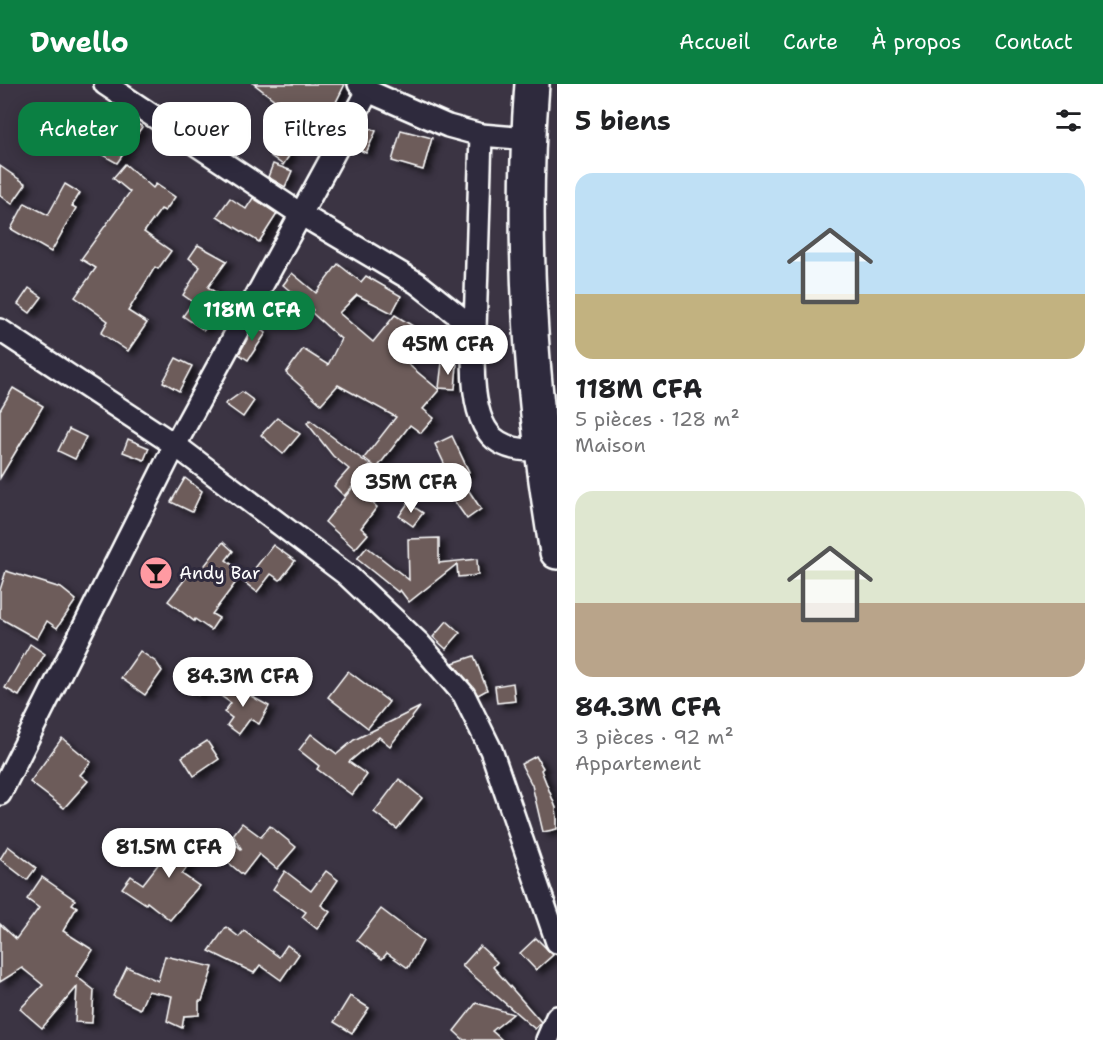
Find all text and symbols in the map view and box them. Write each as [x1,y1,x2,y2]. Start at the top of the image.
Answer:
text: Dwello [30,23,129,61]
text: Accueil [679,28,750,56]
text: Carte [783,28,838,56]
text: À propos [871,28,961,56]
text: Contact [994,28,1073,56]
chip: Acheter [18,102,140,156]
chip: Louer [152,102,251,156]
chip: Filtres [263,102,368,156]
text: 5 biens [575,103,671,138]
icon: filters [1052,104,1085,137]
icon: home [776,212,884,320]
pin: 118M CFA [190,291,314,342]
text: 118M CFA [203,297,301,323]
pin: 45M CFA [393,325,503,376]
text: 45M CFA [402,331,494,357]
text: 118M CFA [575,371,702,406]
text: 5 pièces · 128 m² [575,406,740,432]
text: Maison [575,432,646,458]
pin: 35M CFA [356,463,466,514]
text: 35M CFA [365,469,457,495]
icon: home [776,530,884,638]
bar icon: Andy Bar [138,555,174,591]
place label: Andy Bar [179,561,261,585]
pin: 84.3M CFA [174,657,312,708]
text: 84.3M CFA [187,663,299,689]
text: 84.3M CFA [575,689,721,724]
text: 3 pièces · 92 m² [575,724,734,750]
text: Appartement [575,750,701,776]
pin: 81.5M CFA [100,828,238,879]
text: 81.5M CFA [116,834,222,860]

